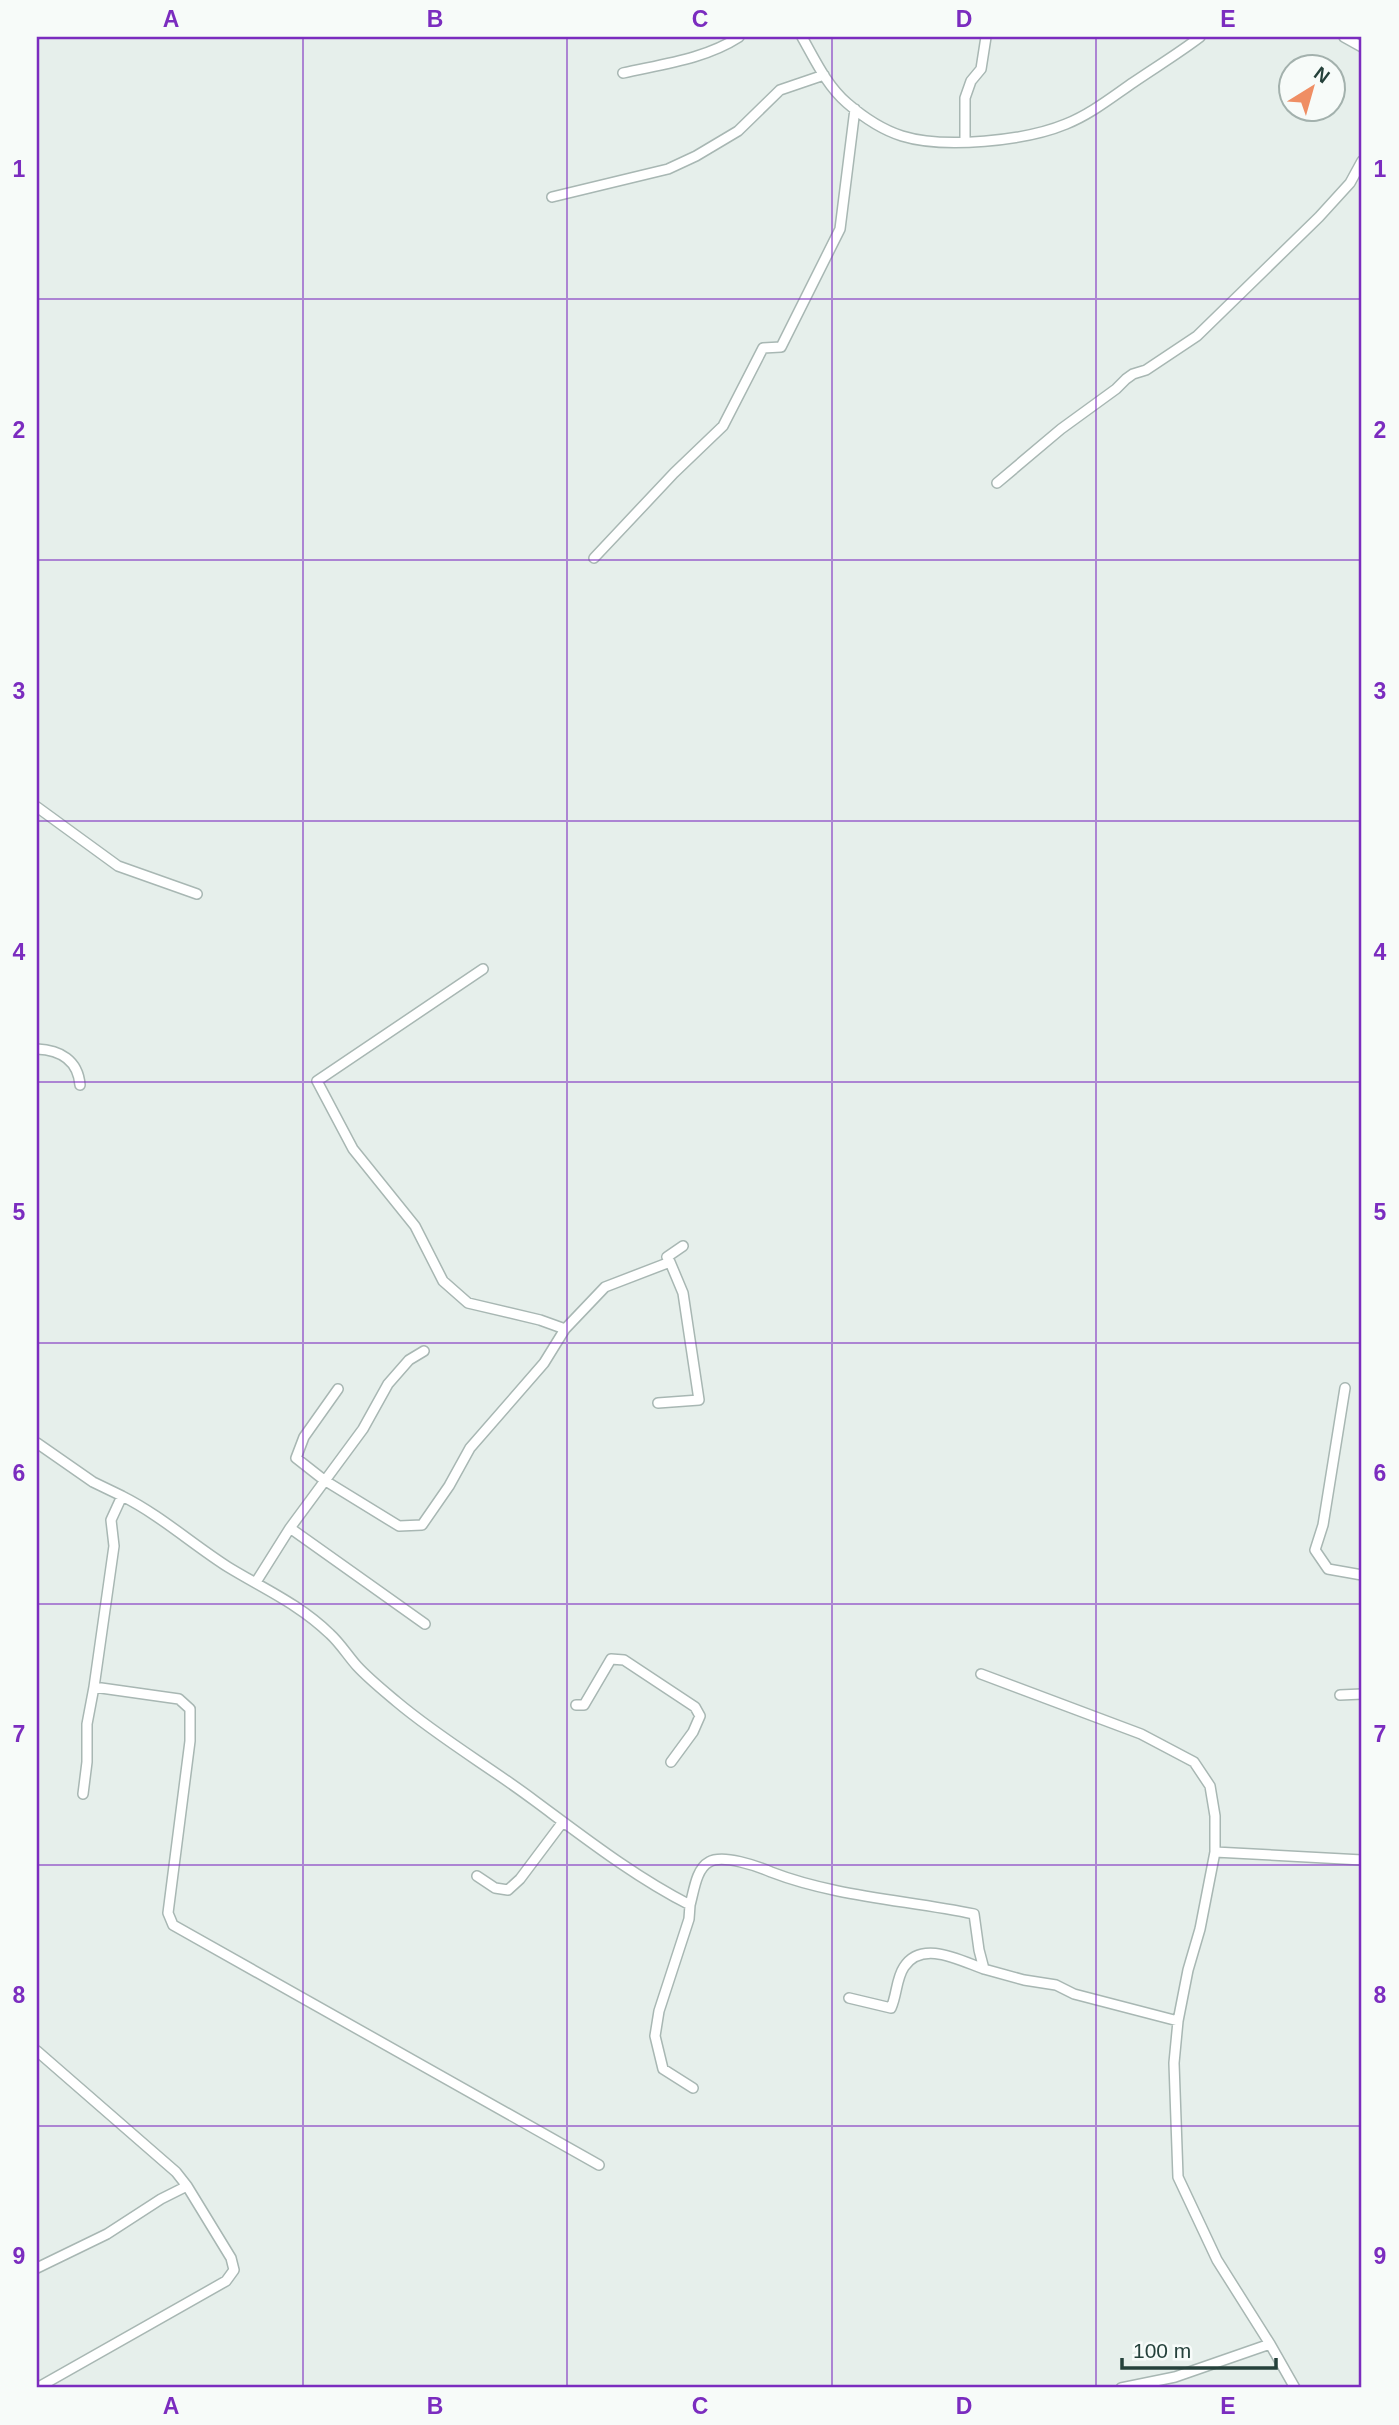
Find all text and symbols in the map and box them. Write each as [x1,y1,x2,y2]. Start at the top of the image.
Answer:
text: A [163,6,179,32]
text: B [427,6,443,32]
text: C [692,6,708,32]
text: D [956,6,972,32]
text: E [1220,6,1236,32]
north arrow [1276,52,1346,122]
text: N [1310,62,1334,87]
text: 1 [13,156,26,182]
text: 1 [1374,156,1387,182]
text: 2 [13,417,25,443]
text: 2 [1374,417,1386,443]
text: 3 [13,678,25,704]
text: 3 [1374,678,1386,704]
text: 4 [13,939,26,965]
text: 4 [1374,939,1387,965]
text: 5 [13,1199,26,1225]
text: 5 [1374,1199,1387,1225]
text: 6 [13,1460,25,1486]
text: 6 [1374,1460,1386,1486]
text: 7 [13,1721,25,1747]
text: 7 [1374,1721,1386,1747]
text: 8 [13,1982,26,2008]
text: 8 [1374,1982,1387,2008]
text: 9 [13,2243,25,2269]
text: 9 [1374,2243,1386,2269]
scale bar [1122,2327,1276,2371]
text: 100 m [1133,2339,1191,2362]
text: A [163,2393,179,2419]
text: B [427,2393,443,2419]
text: C [692,2393,708,2419]
text: D [956,2393,972,2419]
text: E [1220,2393,1236,2419]

